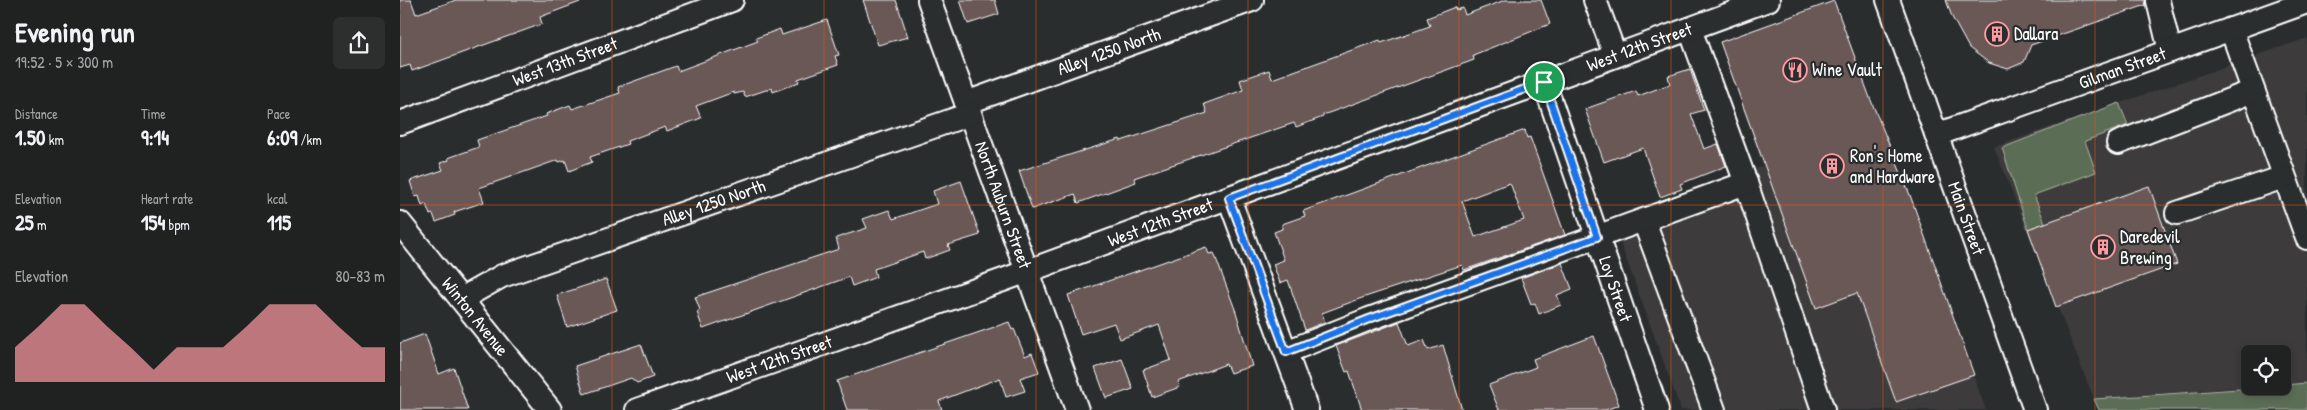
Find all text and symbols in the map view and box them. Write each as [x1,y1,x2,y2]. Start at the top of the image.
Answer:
text: Evening run [15,13,135,51]
street label: West 12th Street [1583,16,1696,77]
button: share [333,17,385,69]
street label: Alley 1250 North [1054,21,1164,81]
building icon: Dallara [1984,21,2010,47]
place label: Dallara [2014,21,2058,46]
street label: West 13th Street [509,30,622,92]
street label: Gilman Street [2075,40,2170,95]
text: 19:52 · 5 × 300 m [15,51,113,73]
restaurant icon: Wine Vault [1782,57,1808,83]
place label: Wine Vault [1812,57,1883,82]
pin [1523,61,1565,103]
icon: arrive [1530,68,1558,96]
text: Distance [15,104,58,123]
text: Time [141,104,166,123]
text: Pace [267,104,290,123]
text: 1.50 [15,123,45,152]
text: 9:14 [141,123,169,152]
text: 6:09 [267,123,297,152]
text: km [45,130,64,149]
text: /km [297,130,322,149]
street label: North Auburn Street [969,138,1038,273]
place label: Ron's Home and Hardware [1850,143,1935,189]
building icon: Ron's Home and Hardware [1819,153,1845,179]
street label: Alley 1250 North [658,173,769,232]
street label: Main Street [1942,178,1992,259]
text: Elevation [15,189,62,208]
text: Heart rate [141,189,193,208]
text: kcal [267,189,287,208]
street label: West 12th Street [1104,191,1217,253]
text: 25 [15,208,34,237]
text: 154 [141,208,165,237]
text: 115 [267,208,291,237]
text: m [34,215,46,234]
text: bpm [165,215,190,234]
place label: Daredevil Brewing [2120,224,2180,270]
building icon: Daredevil Brewing [2090,234,2116,260]
street label: Loy Street [1593,253,1639,326]
text: Elevation [15,265,68,287]
text: 80–83 m [336,265,385,287]
street label: Winton Avenue [436,272,515,361]
street label: West 12th Street [723,328,836,389]
map controls [2241,345,2291,395]
button: locate [2241,345,2291,395]

